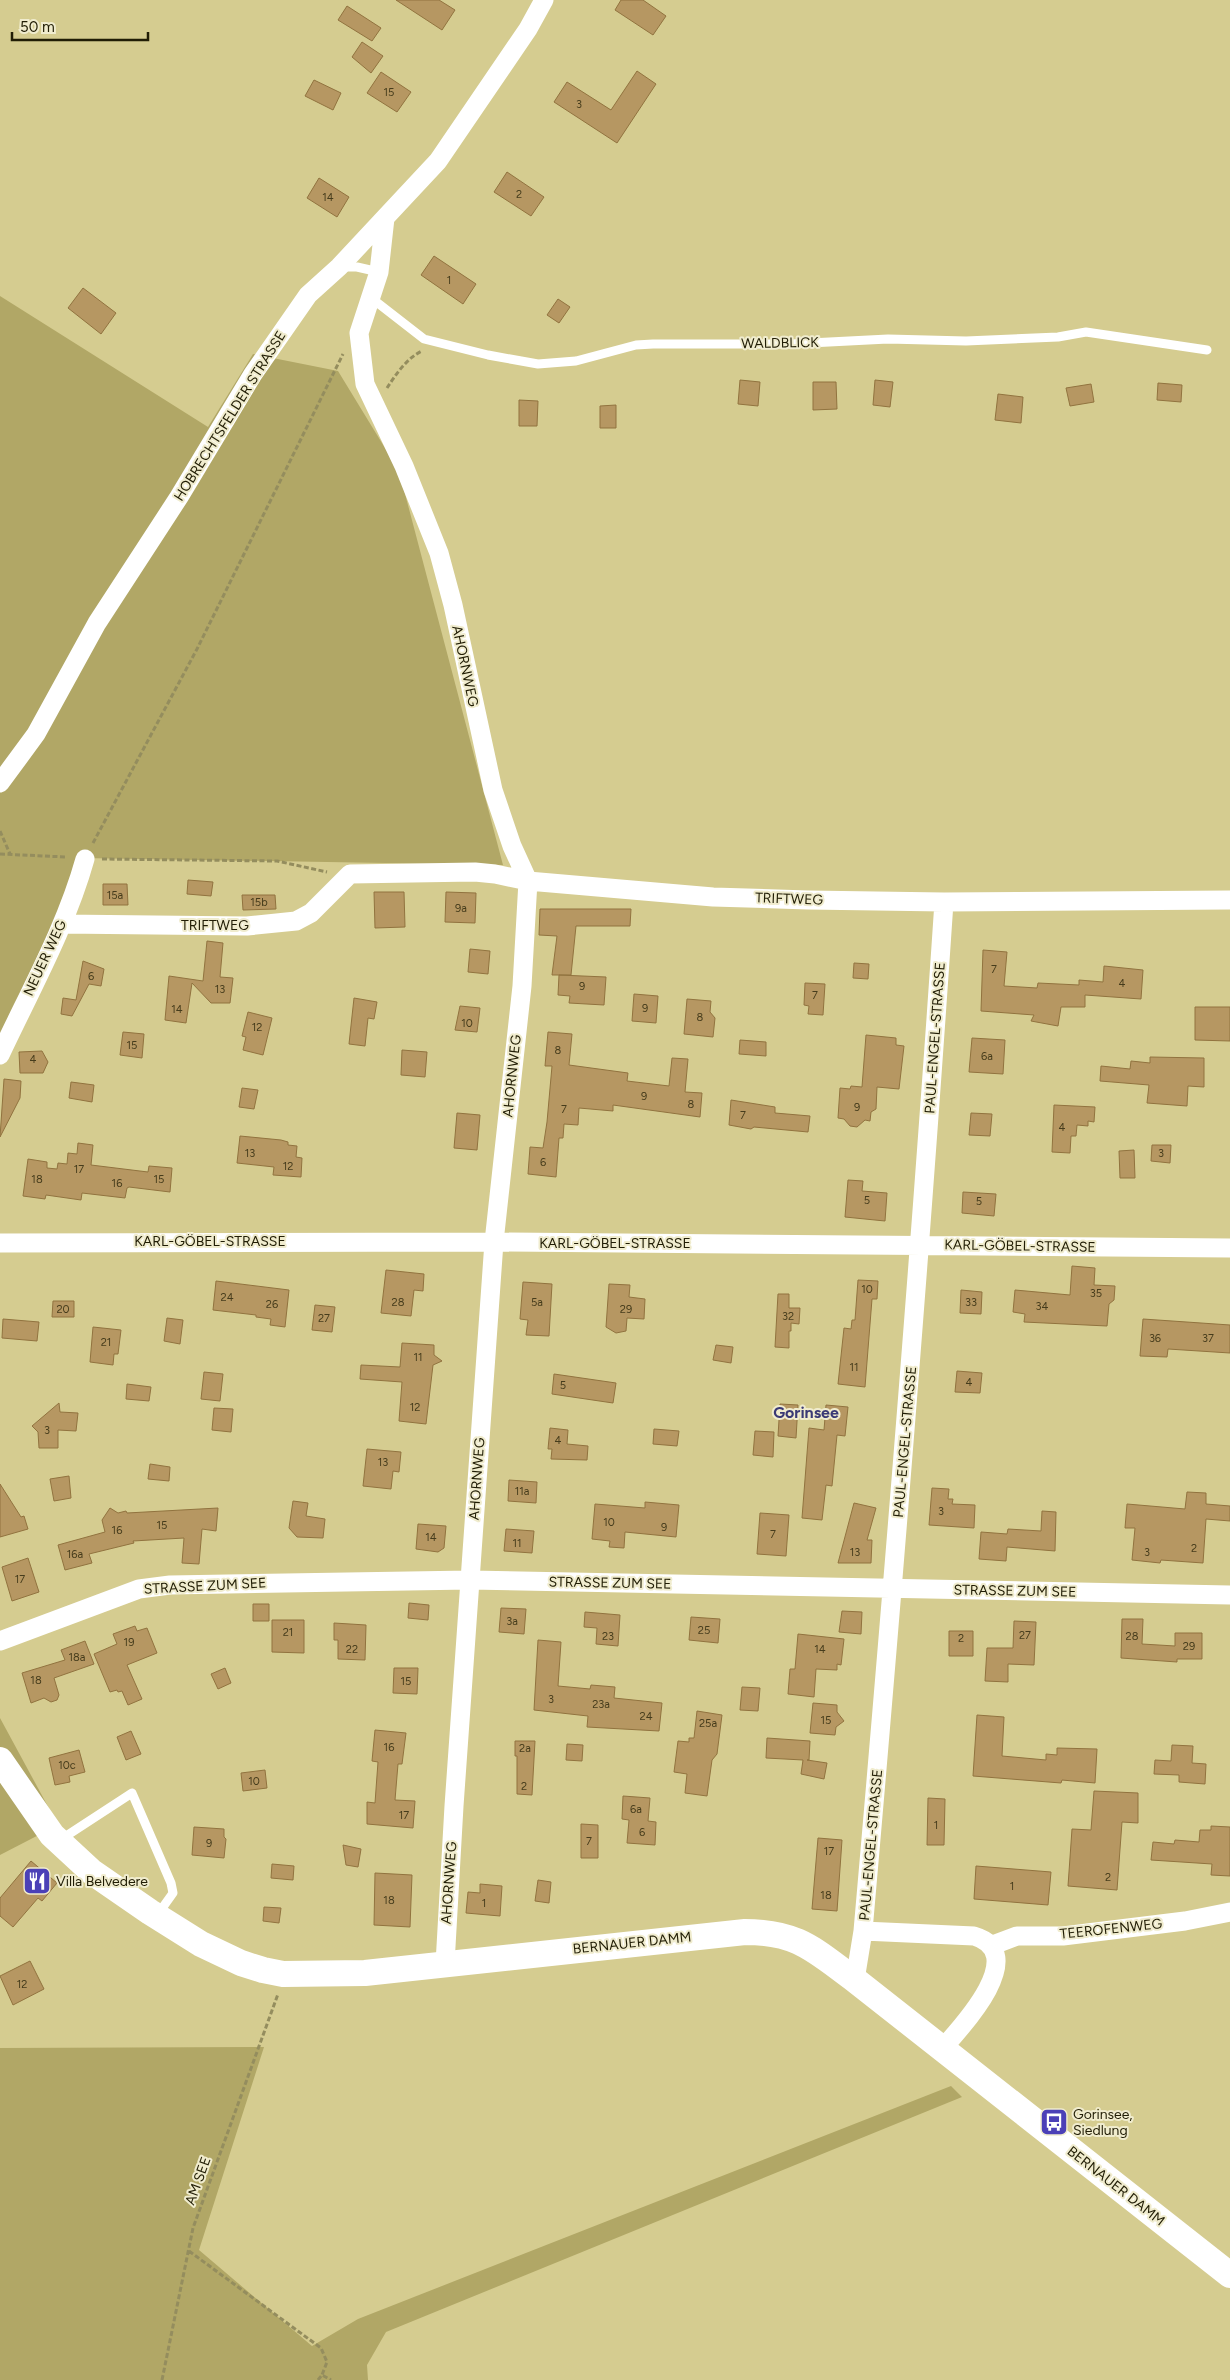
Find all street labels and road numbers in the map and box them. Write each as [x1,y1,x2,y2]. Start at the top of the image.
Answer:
street label: HOBRECHTSFELDER STRASSE [171,328,289,504]
street label: WALDBLICK [741,334,819,352]
street label: AHORNWEG [448,624,482,709]
street label: TRIFTWEG [755,889,824,909]
street label: NEUER WEG [20,917,70,999]
street label: TRIFTWEG [181,917,249,934]
street label: PAUL-ENGEL-STRASSE [921,962,949,1114]
street label: AHORNWEG [499,1034,525,1118]
street label: KARL-GÖBEL-STRASSE [134,1233,286,1250]
street label: KARL-GÖBEL-STRASSE [539,1235,691,1252]
street label: KARL-GÖBEL-STRASSE [944,1236,1096,1256]
street label: PAUL-ENGEL-STRASSE [890,1366,920,1518]
street label: AHORNWEG [466,1437,488,1521]
street label: STRASSE ZUM SEE [548,1573,672,1593]
street label: STRASSE ZUM SEE [143,1574,267,1598]
street label: STRASSE ZUM SEE [953,1581,1077,1601]
street label: PAUL-ENGEL-STRASSE [856,1769,886,1921]
street label: AHORNWEG [438,1841,460,1925]
street label: TEEROFENWEG [1059,1915,1163,1943]
street label: BERNAUER DAMM [572,1928,692,1958]
street label: BERNAUER DAMM [1064,2143,1168,2229]
street label: AM SEE [181,2155,215,2207]

